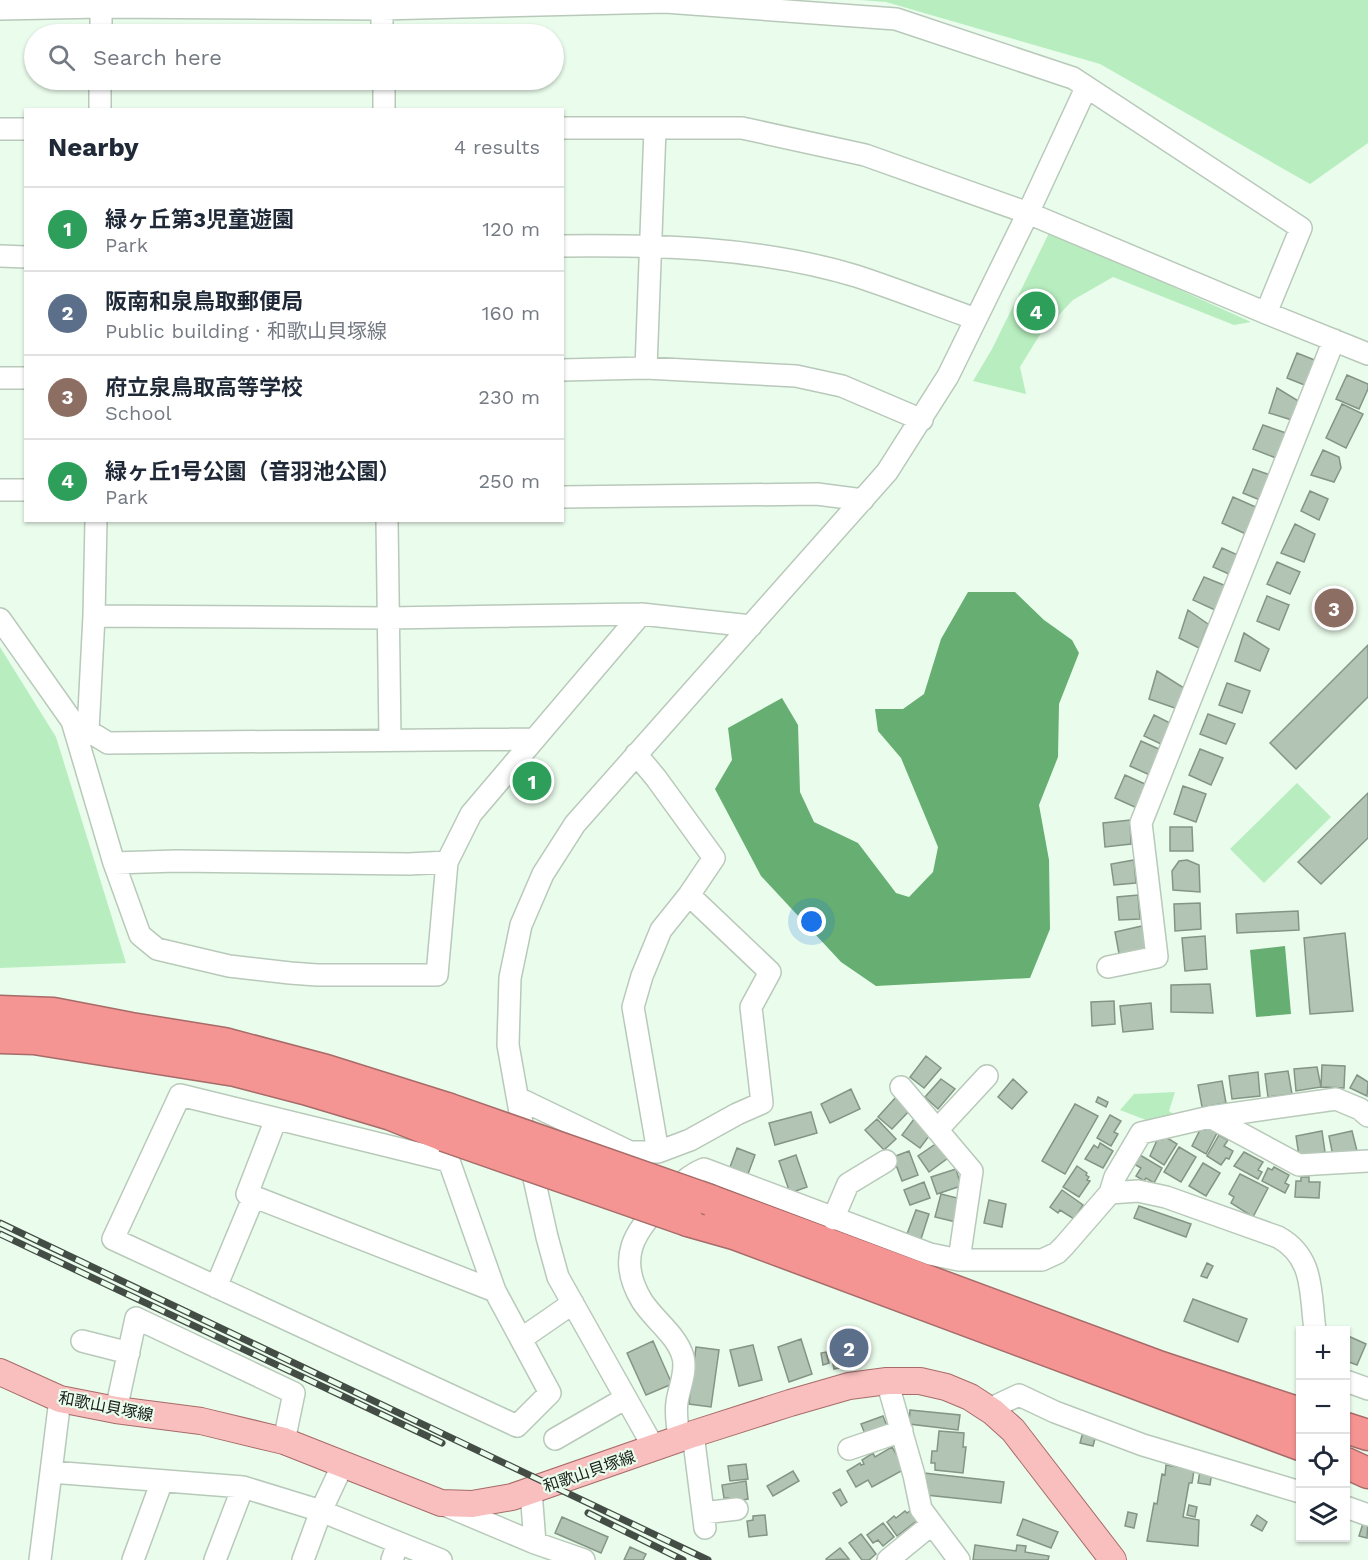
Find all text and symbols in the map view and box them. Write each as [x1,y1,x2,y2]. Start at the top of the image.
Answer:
search box [24,24,564,90]
icon: search [45,41,78,74]
text: Search here [93,45,222,70]
text: Nearby [48,132,139,162]
text: 4 results [454,135,540,159]
text: 緑ヶ丘第3児童遊園 [105,207,294,232]
text: 1 [63,217,72,241]
text: 120 m [482,217,540,241]
text: Park [105,233,148,257]
pin: 4 [1016,288,1056,334]
text: 阪南和泉鳥取郵便局 [105,289,303,314]
text: 2 [62,301,73,325]
text: 160 m [482,301,540,325]
text: Public building · 和歌山貝塚線 [105,319,387,343]
text: 府立泉鳥取高等学校 [105,375,303,400]
text: 3 [62,385,73,409]
text: 230 m [478,385,540,409]
text: School [105,401,172,425]
text: 緑ヶ丘1号公園（音羽池公園） [105,459,400,484]
text: 4 [61,469,74,493]
text: 250 m [478,469,540,493]
text: Park [105,485,148,509]
pin: 3 [1314,586,1354,630]
pin: 1 [512,758,552,804]
your location [797,907,826,936]
pin: 2 [830,1326,868,1370]
map controls [1296,1326,1350,1542]
button: + [1296,1326,1350,1380]
button: − [1296,1380,1350,1434]
street label: 和歌山貝塚線 [57,1388,155,1425]
button: locate [1296,1434,1350,1488]
street label: 和歌山貝塚線 [541,1447,638,1496]
button: layers [1296,1488,1350,1542]

